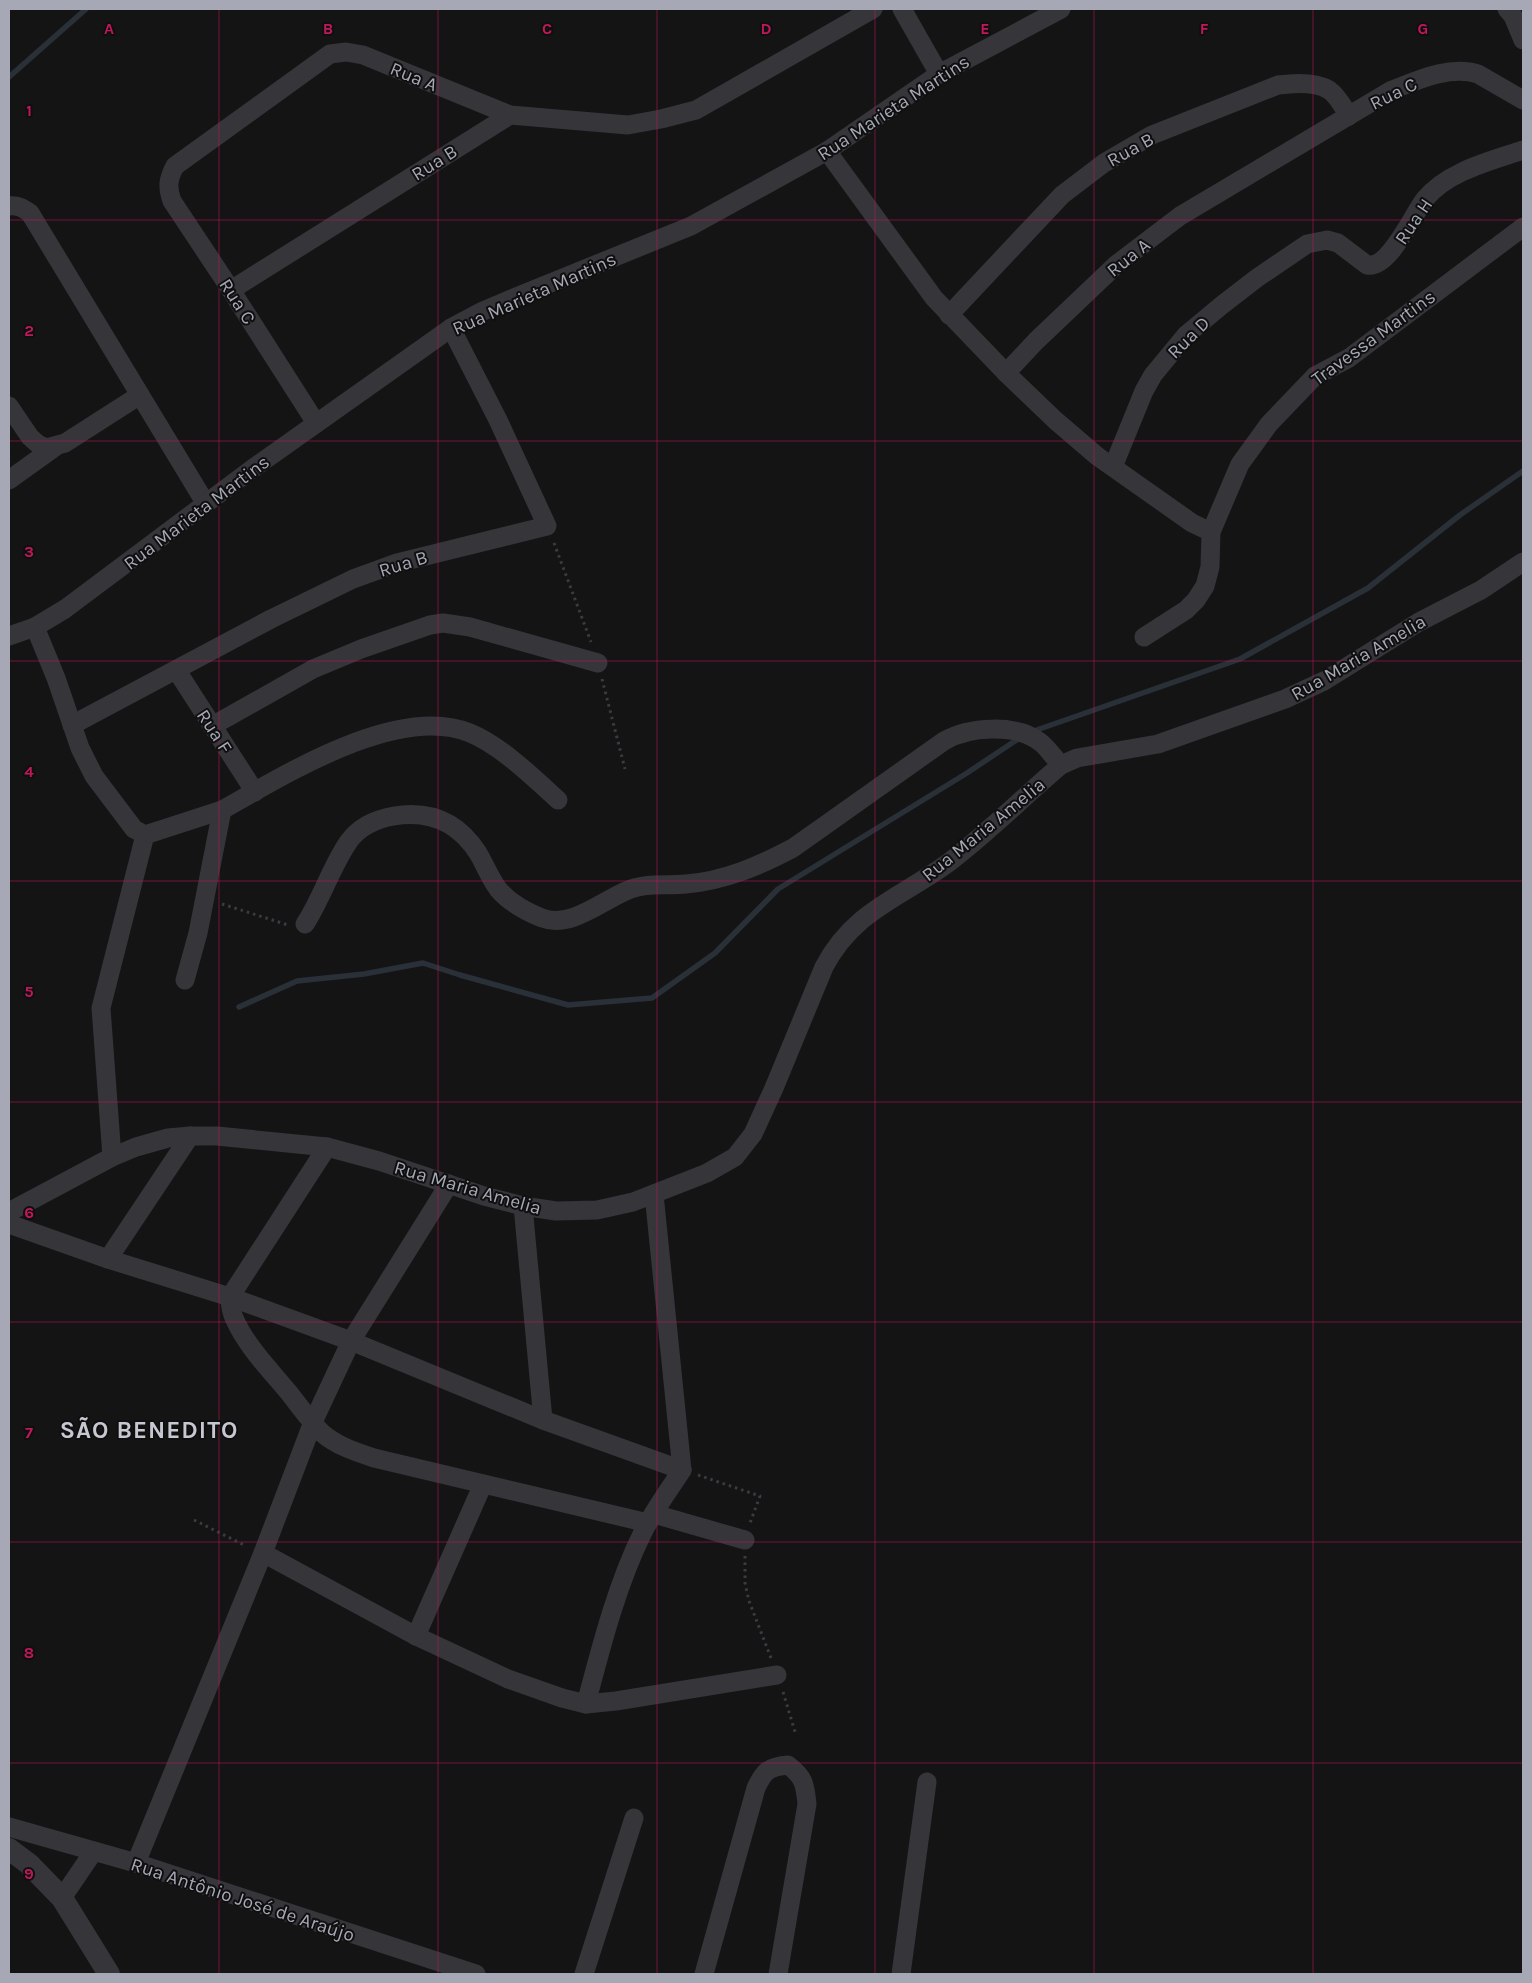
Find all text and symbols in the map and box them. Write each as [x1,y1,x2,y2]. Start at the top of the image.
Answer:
text: A [104,19,114,38]
text: B [323,19,333,38]
text: C [542,19,552,38]
text: D [761,19,772,38]
text: E [980,19,990,38]
text: F [1200,19,1209,38]
text: G [1418,19,1428,38]
street label: Rua Marieta Martins [813,50,974,165]
street label: Rua A [387,58,441,96]
street label: Rua C [1366,73,1421,115]
text: 1 [26,101,32,120]
street label: Rua B [1103,128,1158,172]
street label: Rua B [408,140,462,185]
street label: Rua H [1390,194,1437,249]
street label: Rua A [1103,234,1155,282]
street label: Rua Marieta Martins [449,248,620,340]
street label: Rua C [214,275,260,328]
street label: Travessa Martins [1308,286,1440,390]
street label: Rua D [1163,312,1214,363]
text: 2 [24,321,34,340]
street label: Rua Marieta Martins [119,451,274,575]
text: 3 [24,542,34,561]
street label: Rua B [376,546,430,582]
street label: Rua Maria Amelia [1287,610,1430,705]
street label: Rua F [192,705,236,758]
text: 4 [24,762,34,781]
street label: Rua Maria Amelia [918,773,1050,886]
text: 5 [24,982,34,1001]
street label: Rua Maria Amelia [392,1156,544,1219]
text: 6 [24,1203,34,1222]
district label: SÃO BENEDITO [60,1416,238,1444]
text: 7 [25,1423,33,1442]
text: 8 [24,1643,34,1662]
street label: Rua Antônio José de Araújo [128,1853,357,1947]
text: 9 [24,1864,34,1883]

